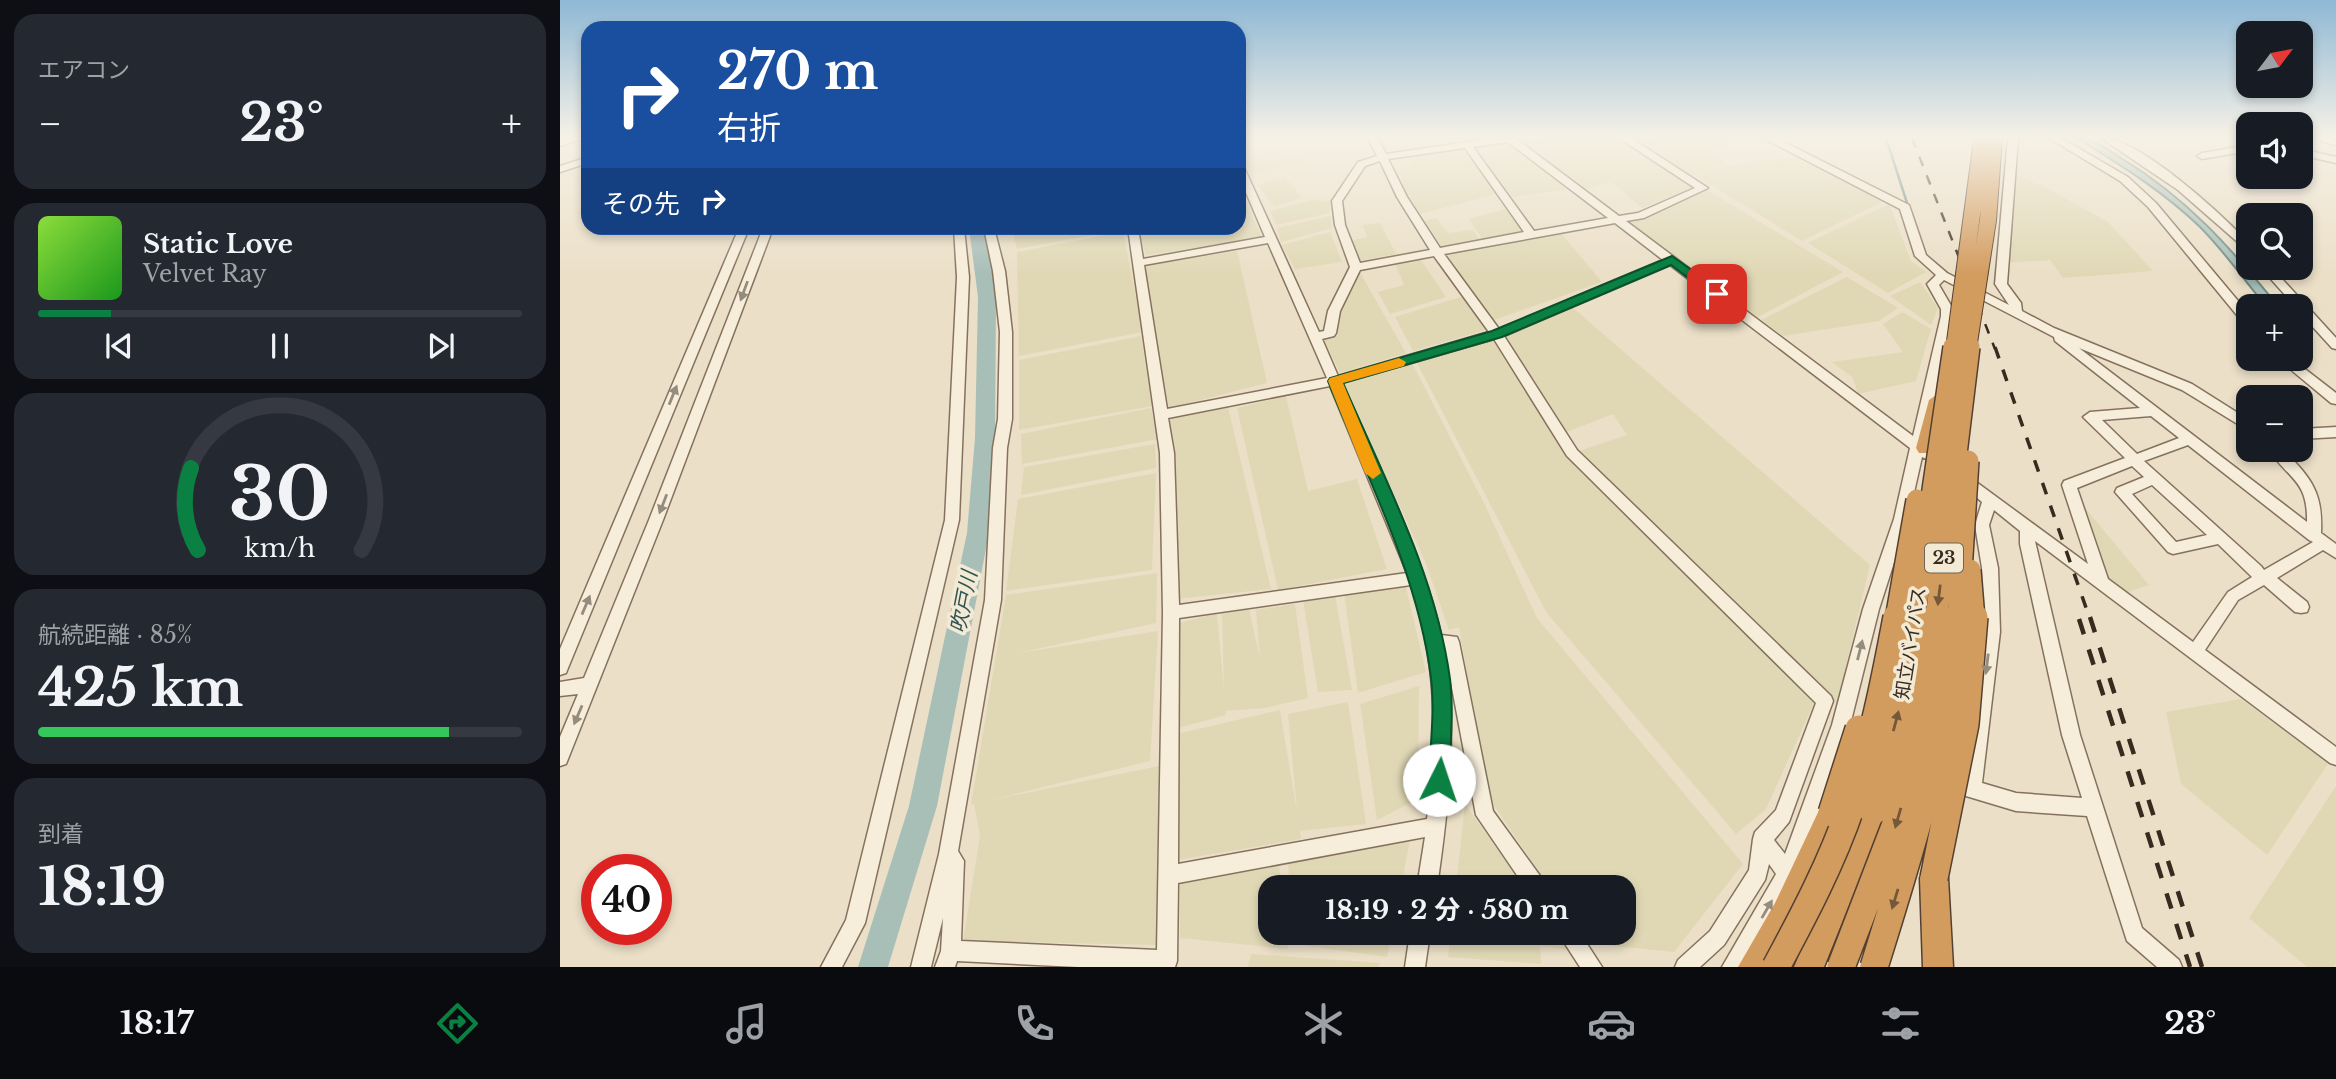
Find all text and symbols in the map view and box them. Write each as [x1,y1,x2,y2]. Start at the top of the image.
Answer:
north arrow [2236,21,2314,98]
map controls [2236,21,2313,462]
text: 270 m [717,41,878,102]
icon: right [602,49,693,140]
text: エアコン [38,56,130,84]
text: 23° [239,91,324,155]
text: − [38,100,62,147]
text: + [501,100,522,147]
text: 右折 [717,108,781,148]
button: sound [2236,112,2313,189]
icon: right [694,182,732,220]
text: その先 [602,188,680,220]
button: search [2236,203,2313,280]
text: Static Love [143,228,293,260]
text: Velvet Ray [143,260,267,288]
pin [1687,264,1747,324]
icon: arrive [1698,275,1736,313]
one-way arrow [738,281,749,302]
button: + [2236,294,2313,371]
icon: previous [100,327,138,365]
icon: pause [261,327,299,365]
icon: next [422,327,460,365]
one-way arrow [668,385,679,406]
button: − [2236,385,2313,462]
text: 30 [229,449,331,540]
one-way arrow [657,493,668,514]
text: km/h [245,532,315,563]
road number: 23 [1925,544,1963,572]
water label: 吹戸川 [945,567,983,635]
one-way arrow [1934,584,1945,606]
street label: 知立バイパス [1890,585,1931,701]
one-way arrow [581,595,592,616]
text: 航続距離 · 85% [38,621,192,649]
one-way arrow [1856,639,1866,660]
one-way arrow [1982,653,1993,675]
text: 425 km [38,656,243,720]
one-way arrow [572,705,584,725]
one-way arrow [1892,711,1902,732]
position arrow [1402,743,1476,817]
one-way arrow [1892,808,1902,829]
text: 到着 [38,820,84,848]
speed limit sign: 40 [581,854,672,945]
text: 18:19 [38,855,166,919]
one-way arrow [1890,889,1900,910]
text: 18:19 · 2 分 · 580 m [1325,894,1569,926]
one-way arrow [1761,899,1773,918]
icon: directions [433,999,482,1048]
icon: music [722,999,771,1048]
icon: phone [1010,999,1059,1048]
icon: climate [1299,999,1348,1048]
icon: car [1587,999,1636,1048]
icon: filters [1876,999,1925,1048]
text: 18:17 [120,1003,194,1043]
text: 23° [2164,1003,2216,1043]

